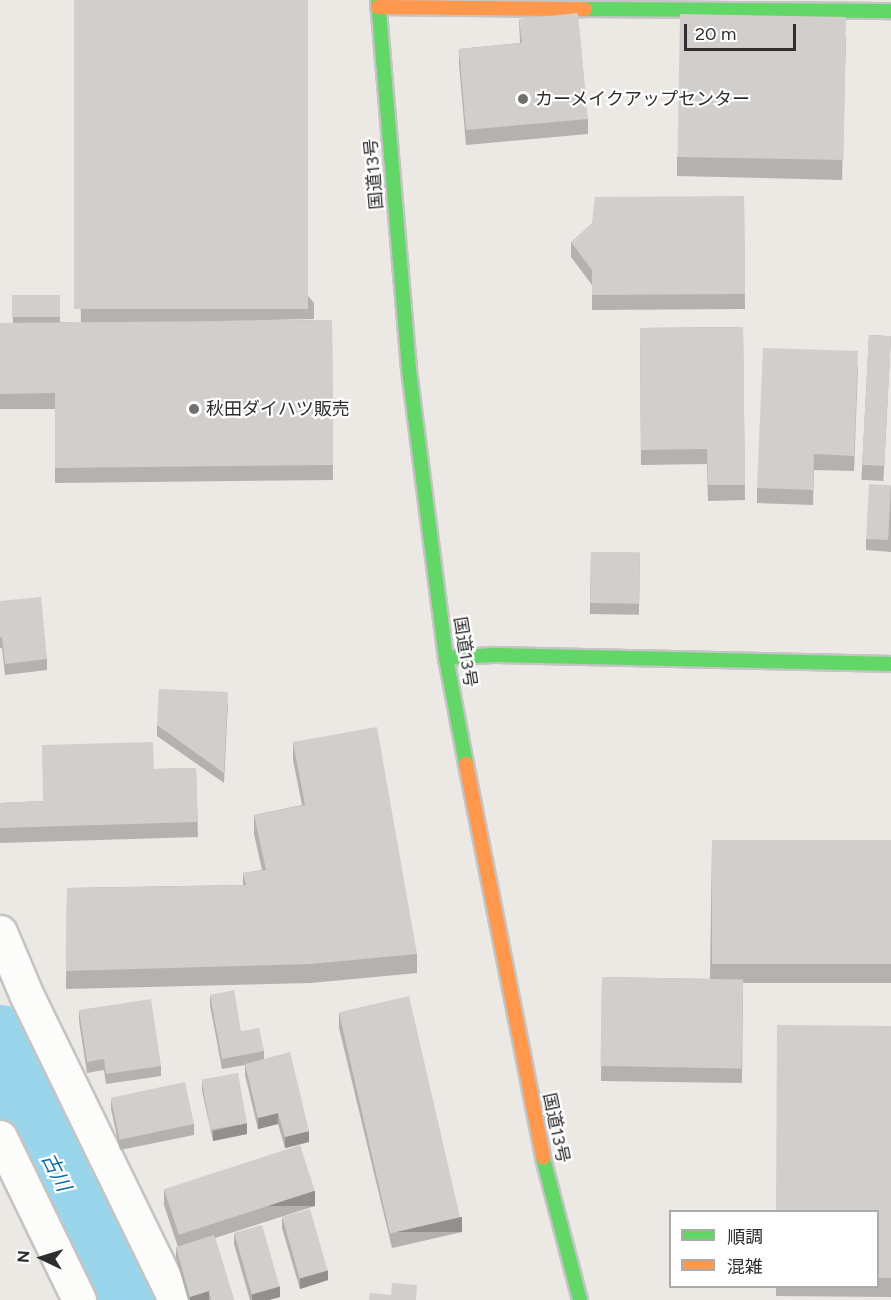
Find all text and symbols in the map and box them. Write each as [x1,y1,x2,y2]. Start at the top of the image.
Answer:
scale bar [687,12,800,50]
text: 20 m [695,23,736,45]
place label: カーメイクアップセンター [535,88,751,110]
marker: カーメイクアップセンター [516,92,530,106]
street label: 国道13号 [360,138,388,210]
place label: 秋田ダイハツ販売 [206,398,350,420]
marker: 秋田ダイハツ販売 [187,402,201,416]
street label: 国道13号 [449,615,481,689]
street label: 国道13号 [538,1091,574,1165]
water label: 古川 [36,1149,76,1195]
legend [669,1210,879,1288]
text: 順調 [727,1226,763,1248]
north arrow [12,1228,72,1288]
text: N [14,1250,33,1264]
text: 混雑 [727,1256,763,1278]

